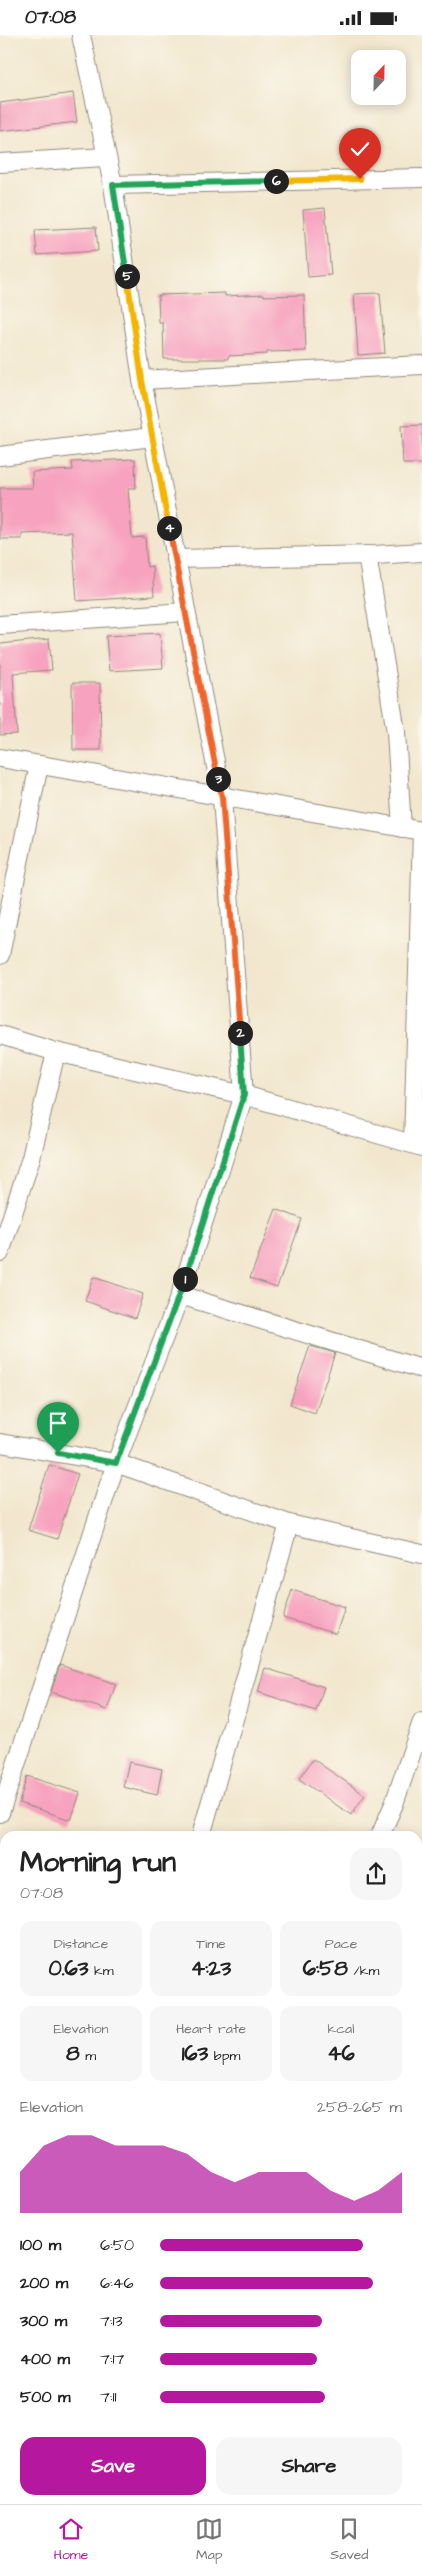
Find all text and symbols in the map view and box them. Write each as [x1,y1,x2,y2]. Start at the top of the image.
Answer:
text: 07:08 [25,4,76,31]
north arrow [351,50,406,105]
map controls [351,50,406,105]
pin [339,128,381,179]
icon: check [346,135,374,163]
pin: 6 [264,169,288,193]
text: 6 [272,171,281,191]
pin: 5 [114,263,140,289]
text: 5 [123,266,132,286]
pin: 4 [156,515,182,541]
text: 4 [165,518,174,538]
pin: 3 [206,767,230,791]
text: 3 [215,769,222,789]
pin: 2 [228,1021,252,1045]
text: 2 [236,1023,245,1043]
pin: 1 [172,1267,198,1291]
text: 1 [185,1269,186,1289]
pin [37,1402,79,1453]
icon: arrive [44,1409,72,1437]
text: Morning run [20,1843,176,1882]
button: share [350,1848,402,1900]
text: 07:08 [20,1882,63,1904]
text: Distance [54,1934,108,1954]
text: Time [196,1934,226,1954]
text: Pace [325,1934,357,1954]
text: 0.63 [48,1954,88,1983]
text: 4:23 [191,1954,231,1983]
text: 6:58 [303,1954,348,1983]
text: km [88,1961,114,1981]
text: /km [348,1961,379,1981]
text: Elevation [53,2019,109,2039]
text: Heart rate [176,2019,246,2039]
text: kcal [328,2019,354,2039]
text: 8 [66,2039,80,2068]
text: 163 [182,2039,208,2068]
text: 46 [327,2039,355,2068]
text: m [80,2046,96,2066]
text: bpm [208,2046,240,2066]
text: Elevation [20,2096,83,2118]
text: 258–265 m [317,2096,402,2118]
text: 100 m [20,2234,61,2256]
text: 6:50 [100,2234,134,2256]
text: 200 m [20,2272,68,2294]
text: 6:46 [100,2272,134,2294]
text: 300 m [20,2310,67,2332]
text: 7:13 [100,2310,123,2332]
text: 400 m [20,2348,70,2370]
text: 7:17 [100,2348,124,2370]
text: 500 m [20,2386,70,2408]
text: 7:11 [100,2386,117,2408]
button: Save [20,2437,206,2495]
button: Share [216,2437,402,2495]
tab: Home [54,2515,88,2565]
tab: Map [195,2515,223,2565]
tab: Saved [330,2515,368,2565]

